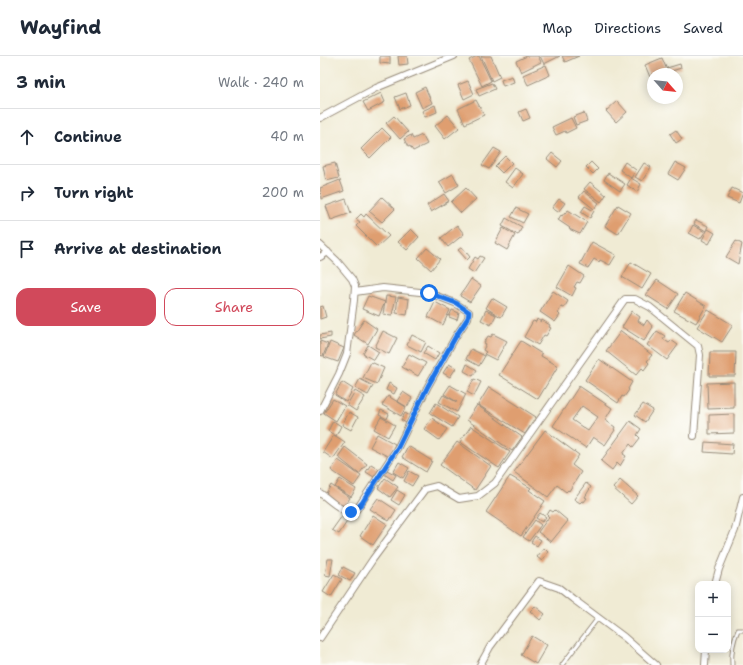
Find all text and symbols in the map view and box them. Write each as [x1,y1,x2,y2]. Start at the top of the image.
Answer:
text: Wayfind [20,15,101,40]
text: Map [543,19,573,37]
text: Directions [595,19,661,37]
text: Saved [683,19,723,37]
north arrow [647,68,683,104]
text: 3 min [16,71,66,93]
text: Walk · 240 m [218,74,304,91]
icon: ahead [16,126,38,148]
text: Continue [54,127,122,147]
text: 40 m [270,128,304,145]
icon: right [16,182,38,204]
text: Turn right [54,183,134,203]
text: 200 m [262,184,304,201]
icon: arrive [16,238,38,260]
text: Arrive at destination [54,239,222,259]
route start [420,284,438,302]
button: Save [16,288,156,326]
button: Share [164,288,304,326]
route end [342,503,360,521]
map controls [695,581,731,653]
button: + [695,581,731,617]
button: − [695,617,731,653]

